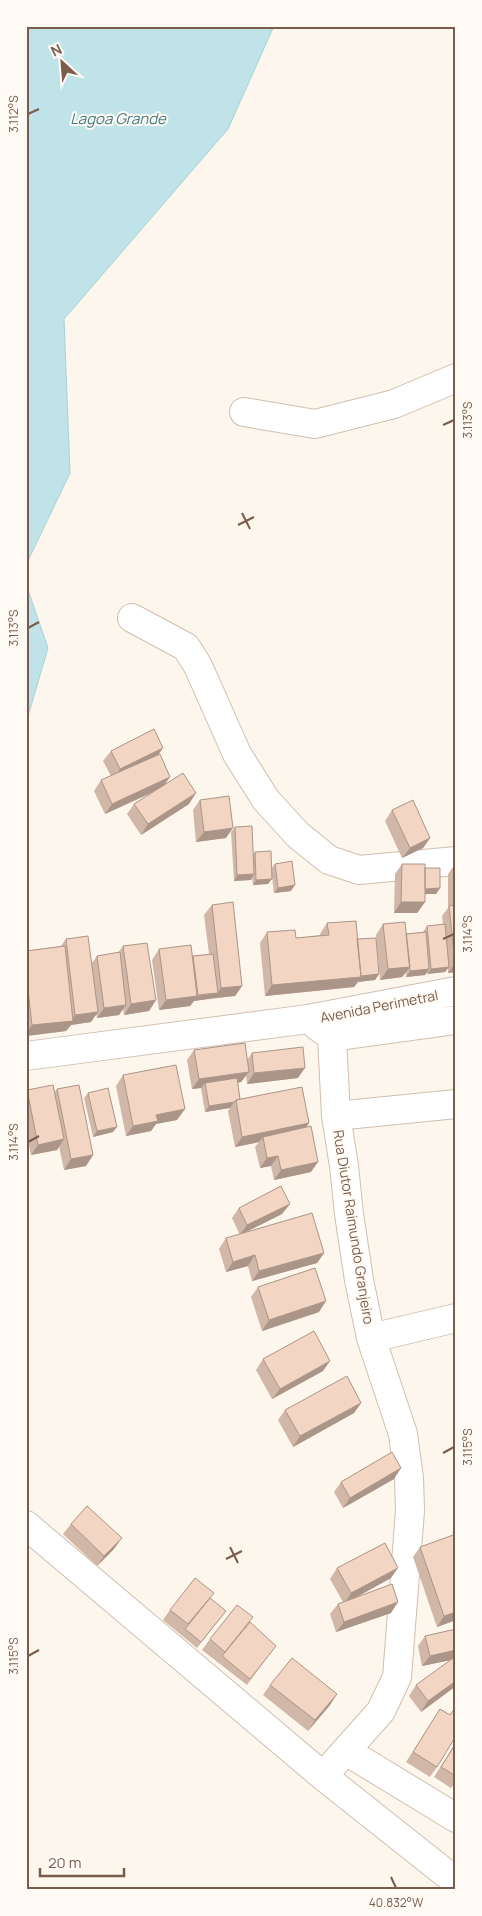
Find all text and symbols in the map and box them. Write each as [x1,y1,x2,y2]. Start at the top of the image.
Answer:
north arrow [38,38,88,88]
text: N [47,39,65,61]
text: 3.112°S [5,95,22,133]
water label: Lagoa Grande [70,108,167,129]
text: 3.113°S [459,401,476,439]
text: 3.113°S [5,609,22,647]
text: 3.114°S [459,915,476,953]
street label: Avenida Perimetral [318,985,440,1027]
text: 3.114°S [5,1123,22,1161]
street label: Rua Diutor Raimundo Granjeiro [329,1128,379,1326]
text: 3.115°S [459,1428,476,1466]
text: 3.115°S [5,1637,22,1675]
scale bar [40,1846,124,1878]
text: 20 m [48,1852,81,1873]
text: 40.832°W [369,1894,424,1911]

